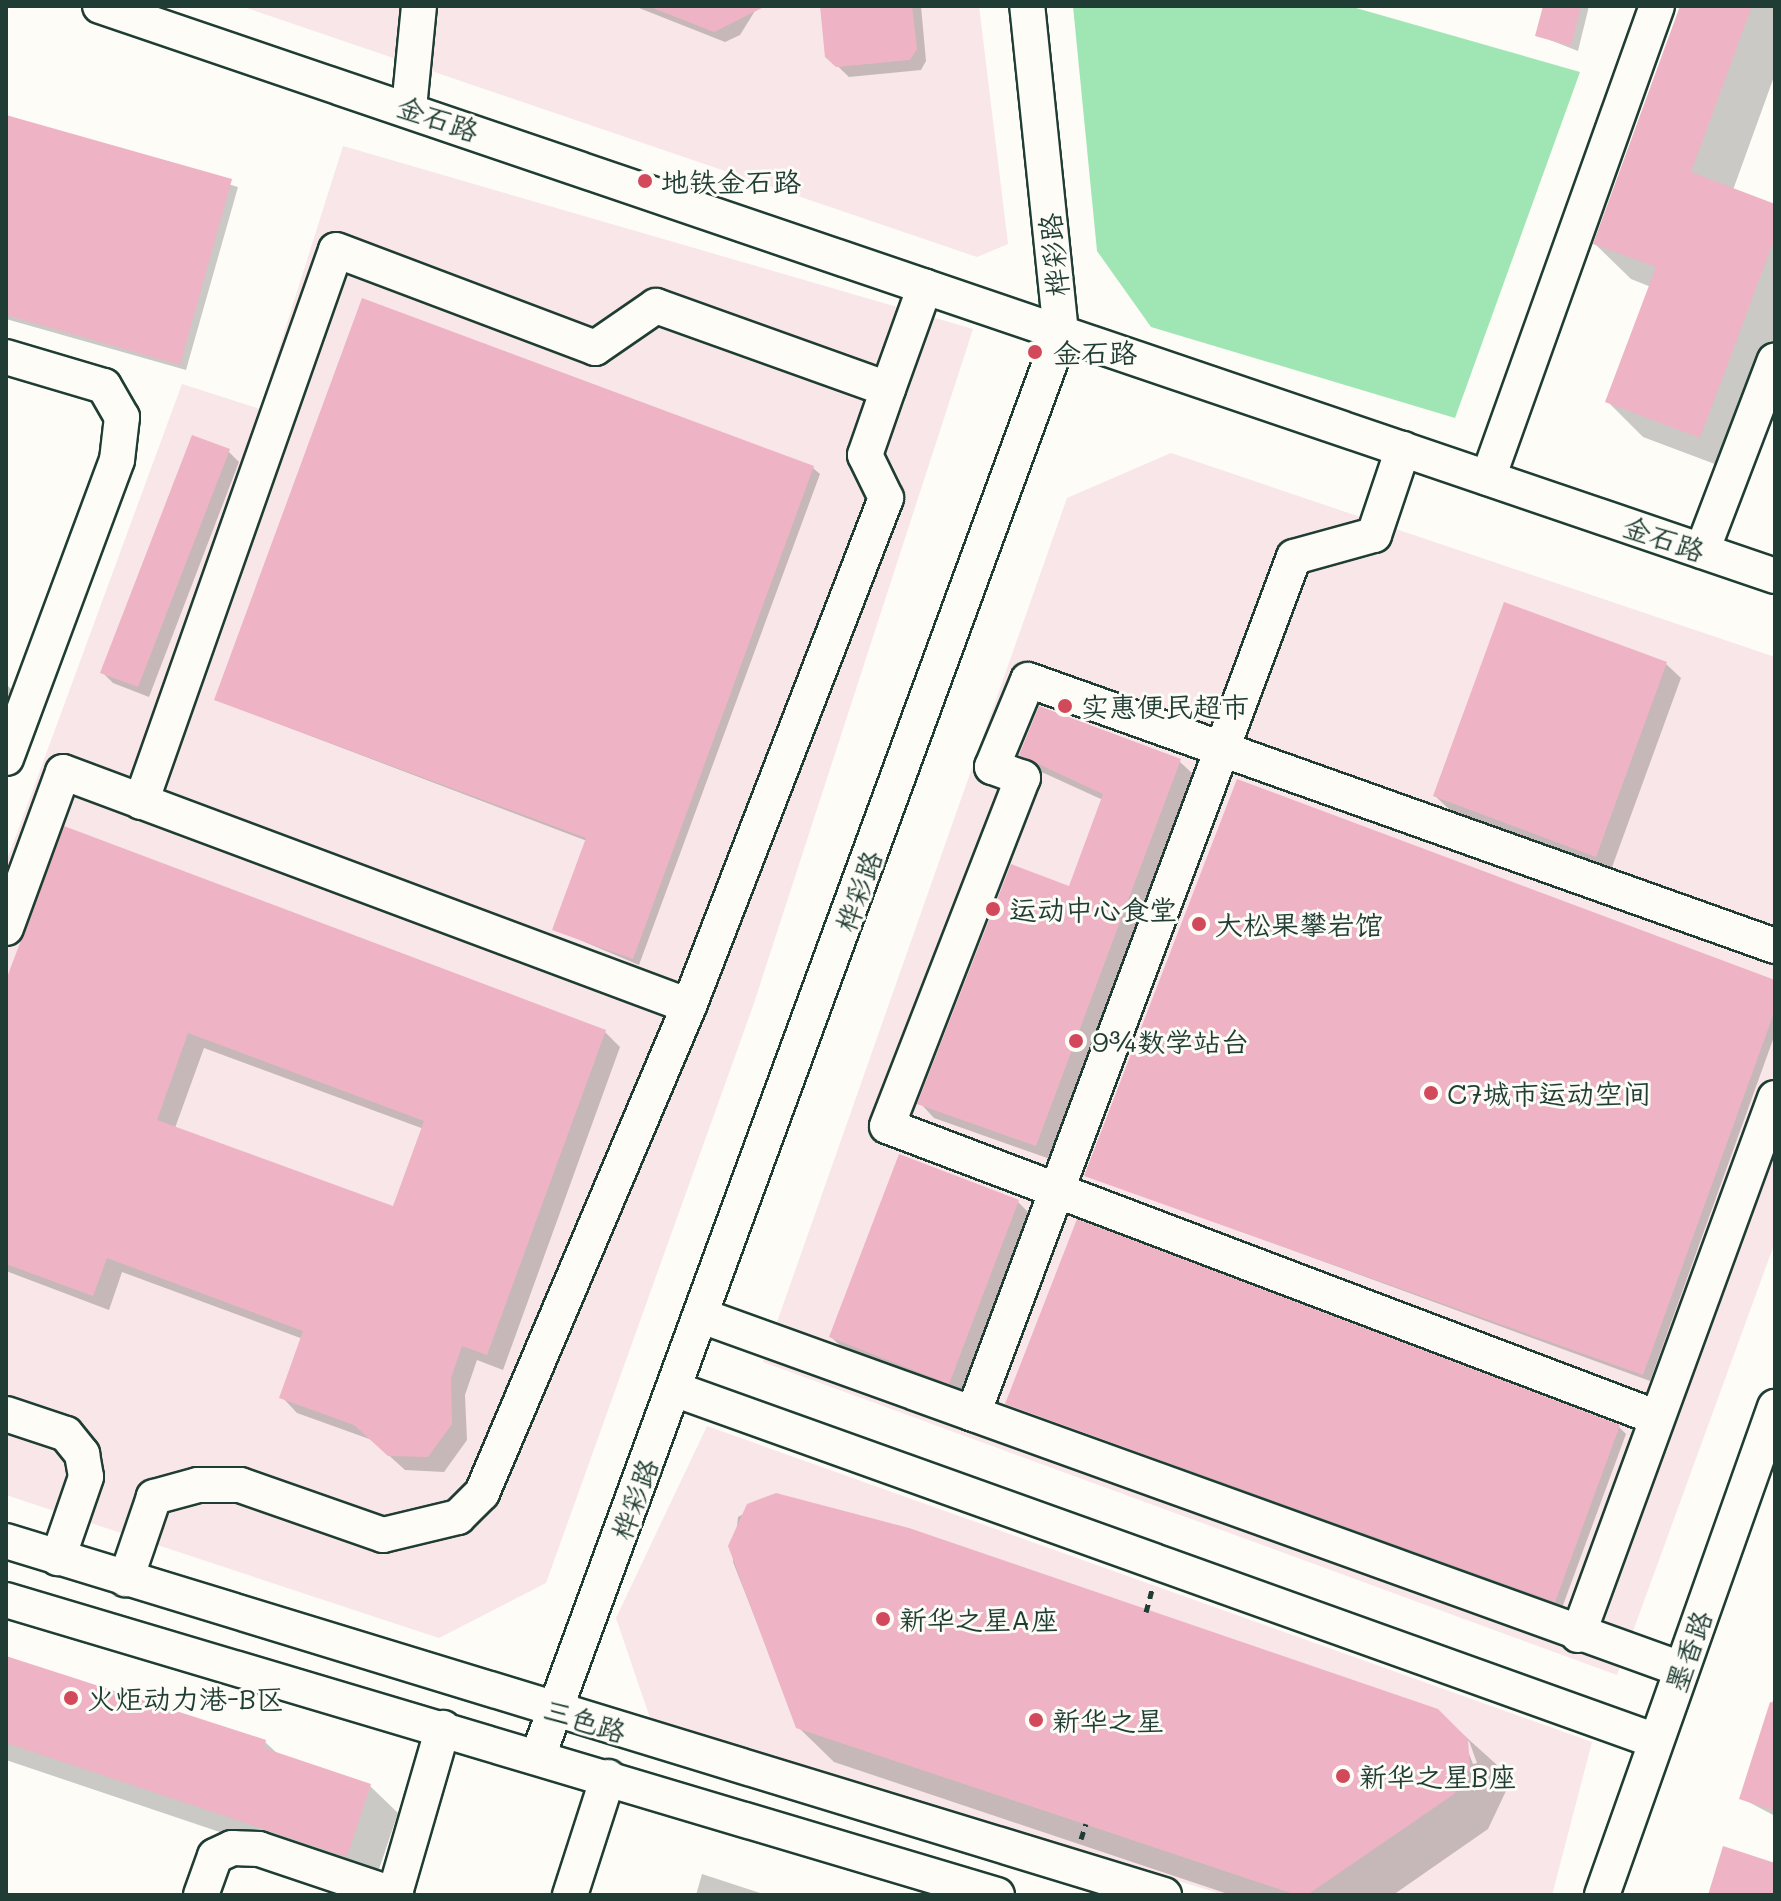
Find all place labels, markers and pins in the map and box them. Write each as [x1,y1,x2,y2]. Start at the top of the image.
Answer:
place label: 地铁金石路 [661,164,801,198]
marker: 地铁金石路 [636,172,654,190]
place label: 金石路 [1053,335,1137,369]
marker: 金石路 [1024,341,1046,363]
place label: 实惠便民超市 [1081,689,1249,723]
marker: 实惠便民超市 [1056,697,1074,715]
place label: 运动中心食堂 [1009,892,1177,926]
marker: 运动中心食堂 [984,900,1002,918]
place label: 大松果攀岩馆 [1215,907,1383,941]
marker: 大松果攀岩馆 [1190,915,1208,933]
place label: 9¾数学站台 [1092,1024,1249,1058]
marker: 9¾数学站台 [1067,1032,1085,1050]
place label: C7城市运动空间 [1447,1076,1651,1110]
marker: C7城市运动空间 [1422,1084,1440,1102]
place label: 新华之星A座 [899,1602,1058,1636]
marker: 新华之星A座 [874,1610,892,1628]
place label: 火炬动力港-B区 [87,1681,284,1715]
marker: 火炬动力港-B区 [62,1689,80,1707]
place label: 新华之星 [1052,1703,1164,1737]
marker: 新华之星 [1027,1711,1045,1729]
place label: 新华之星B座 [1359,1759,1516,1793]
marker: 新华之星B座 [1334,1767,1352,1785]

